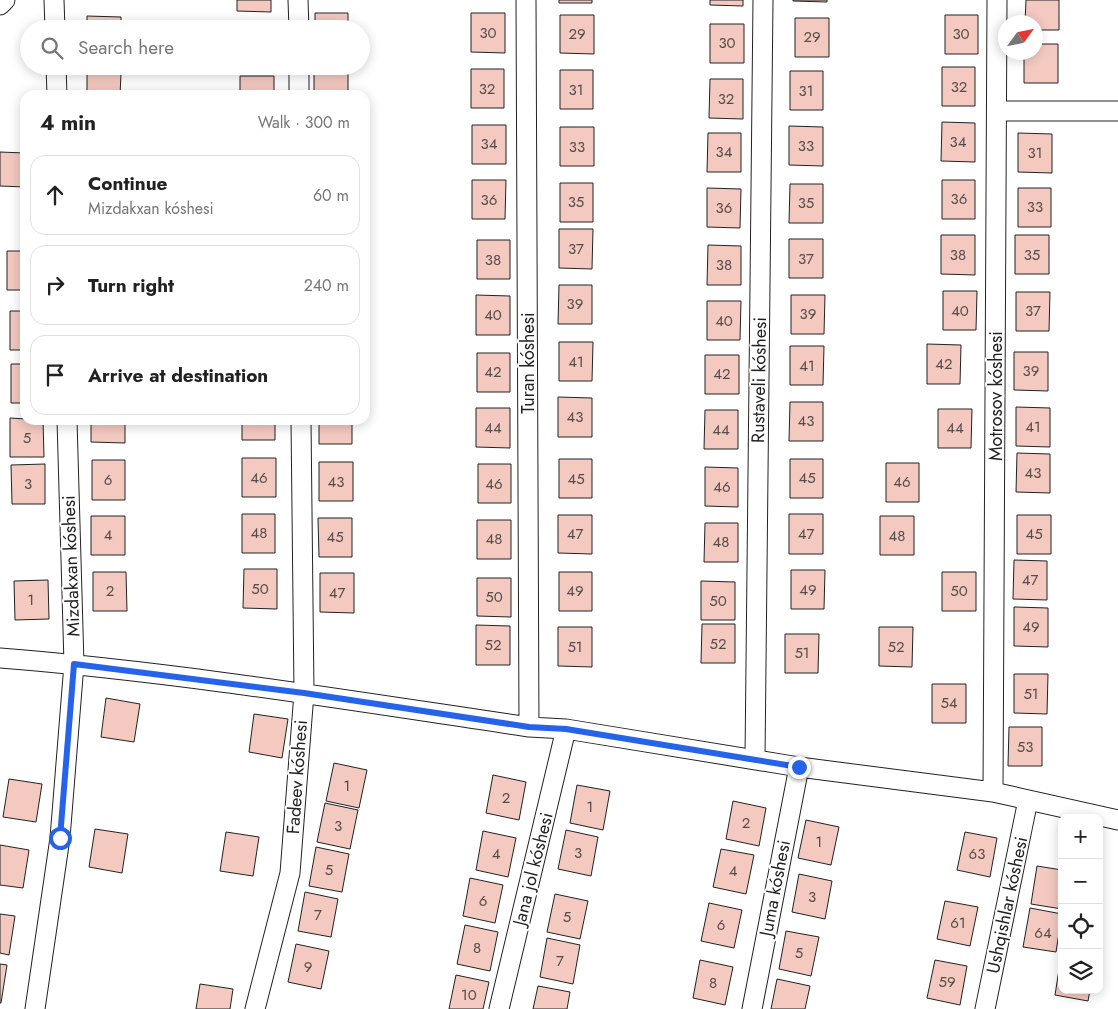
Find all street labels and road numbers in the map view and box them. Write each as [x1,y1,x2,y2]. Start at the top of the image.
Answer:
street label: Turan kóshesi [515,312,541,414]
street label: Rustaveli kóshesi [745,317,773,443]
street label: Motrosov kóshesi [983,331,1009,461]
street label: Mizdakxan kóshesi [56,495,86,637]
street label: Fadeev kóshesi [280,719,314,835]
street label: Jana jol kóshesi [506,810,560,930]
street label: Ushqishlar kóshesi [980,834,1034,976]
street label: Juma kóshesi [753,838,797,940]

